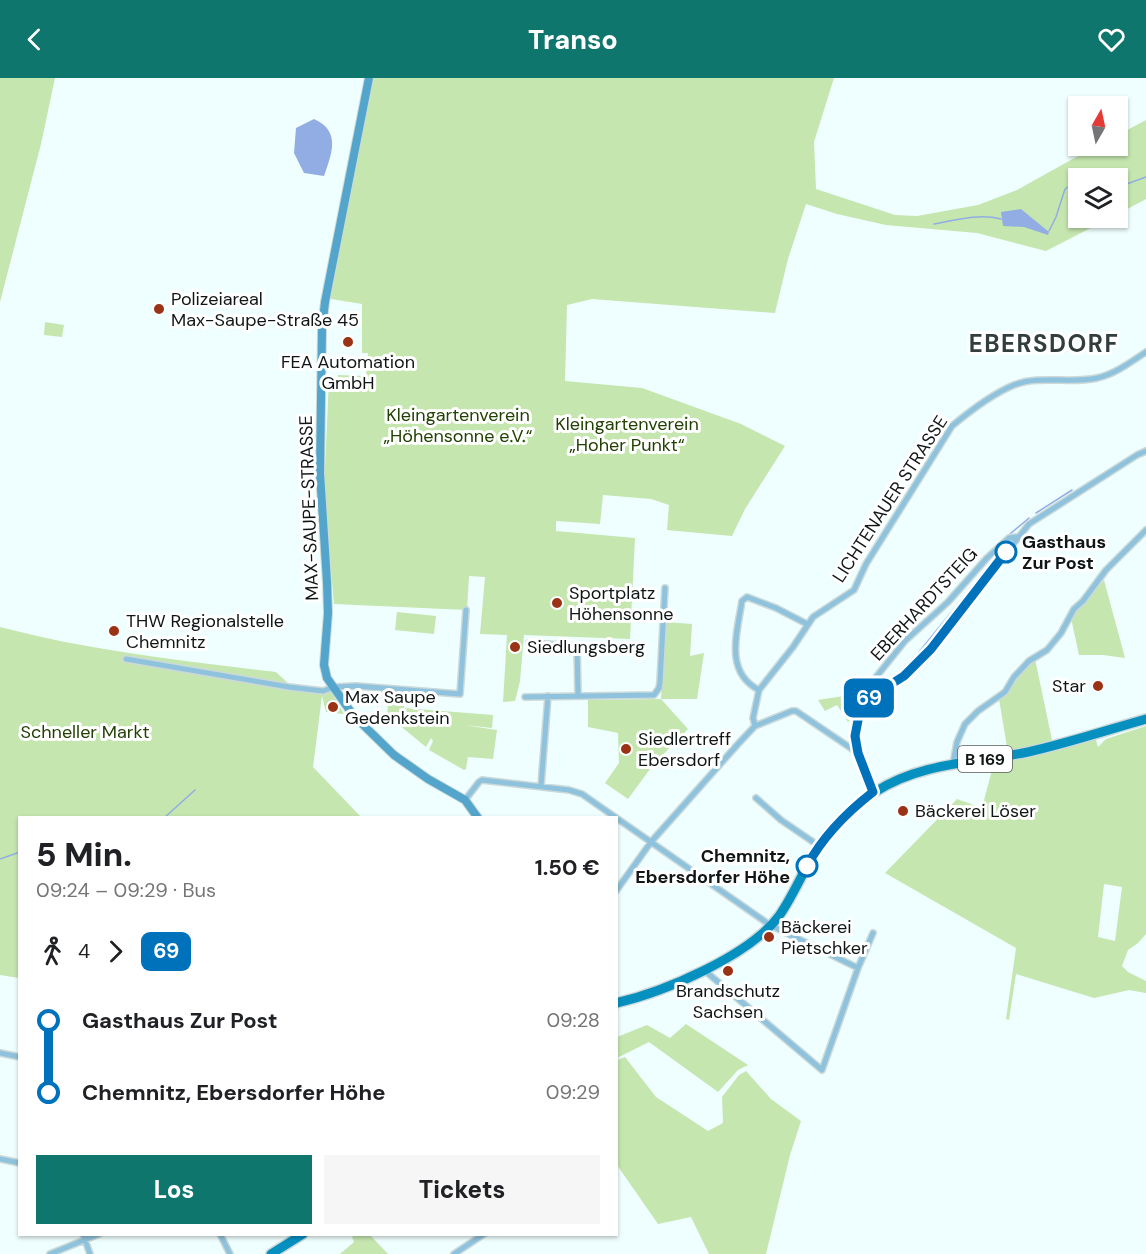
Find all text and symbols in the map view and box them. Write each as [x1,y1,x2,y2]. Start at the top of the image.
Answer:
text: Transo [528,22,618,57]
icon: back [18,23,51,56]
icon: heart [1095,23,1128,56]
north arrow [1068,96,1128,156]
map controls [1068,96,1128,228]
button: layers [1068,168,1128,228]
place label: Polizeiareal Max-Saupe-Straße 45 [171,287,359,332]
marker: Polizeiareal Max-Saupe-Straße 45 [152,302,166,316]
district label: EBERSDORF [969,328,1119,359]
marker: FEA Automation GmbH [341,335,355,349]
place label: FEA Automation GmbH [281,350,415,395]
park label: Kleingartenverein „Höhensonne e.V.“ [384,403,533,448]
street label: LICHTENAUER STRASSE [827,411,953,587]
park label: Kleingartenverein „Hoher Punkt“ [555,412,699,457]
street label: MAX-SAUPE-STRASSE [294,415,324,601]
place label: Gasthaus Zur Post [1022,530,1106,575]
marker: Gasthaus Zur Post [995,541,1017,563]
street label: EBERHARDTSTEIG [865,542,983,666]
place label: Sportplatz Höhensonne [569,581,673,626]
marker: Sportplatz Höhensonne [550,596,564,610]
place label: THW Regionalstelle Chemnitz [126,609,284,654]
marker: THW Regionalstelle Chemnitz [107,624,121,638]
place label: Siedlungsberg [527,635,645,659]
marker: Siedlungsberg [508,640,522,654]
place label: Star [1052,674,1086,698]
line badge: 69 [842,678,896,718]
marker: Star [1091,679,1105,693]
text: 69 [856,684,882,712]
place label: Max Saupe Gedenkstein [345,685,450,730]
marker: Max Saupe Gedenkstein [326,700,340,714]
park label: Schneller Markt [20,720,150,744]
place label: Siedlertreff Ebersdorf [638,727,731,772]
marker: Siedlertreff Ebersdorf [619,742,633,756]
road number: B 169 [958,746,1012,772]
place label: Bäckerei Löser [915,799,1036,823]
marker: Bäckerei Löser [896,804,910,818]
text: 5 Min. [36,833,132,876]
place label: Chemnitz, Ebersdorfer Höhe [635,844,790,889]
text: 1.50 € [535,853,600,882]
marker: Chemnitz, Ebersdorfer Höhe [796,855,818,877]
text: 09:24 – 09:29 · Bus [36,877,216,903]
place label: Bäckerei Pietschker [781,915,868,960]
marker: Bäckerei Pietschker [762,930,776,944]
icon: walk [36,935,69,968]
icon: forward [99,935,132,968]
text: 69 [153,937,179,965]
text: 4 [78,938,90,964]
marker: Brandschutz Sachsen [721,964,735,978]
place label: Brandschutz Sachsen [676,979,780,1024]
text: Gasthaus Zur Post [82,1006,278,1035]
text: 09:28 [546,1007,600,1033]
text: Chemnitz, Ebersdorfer Höhe [82,1078,385,1107]
text: 09:29 [546,1079,600,1105]
button: Los [36,1155,312,1224]
button: Tickets [324,1155,600,1224]

